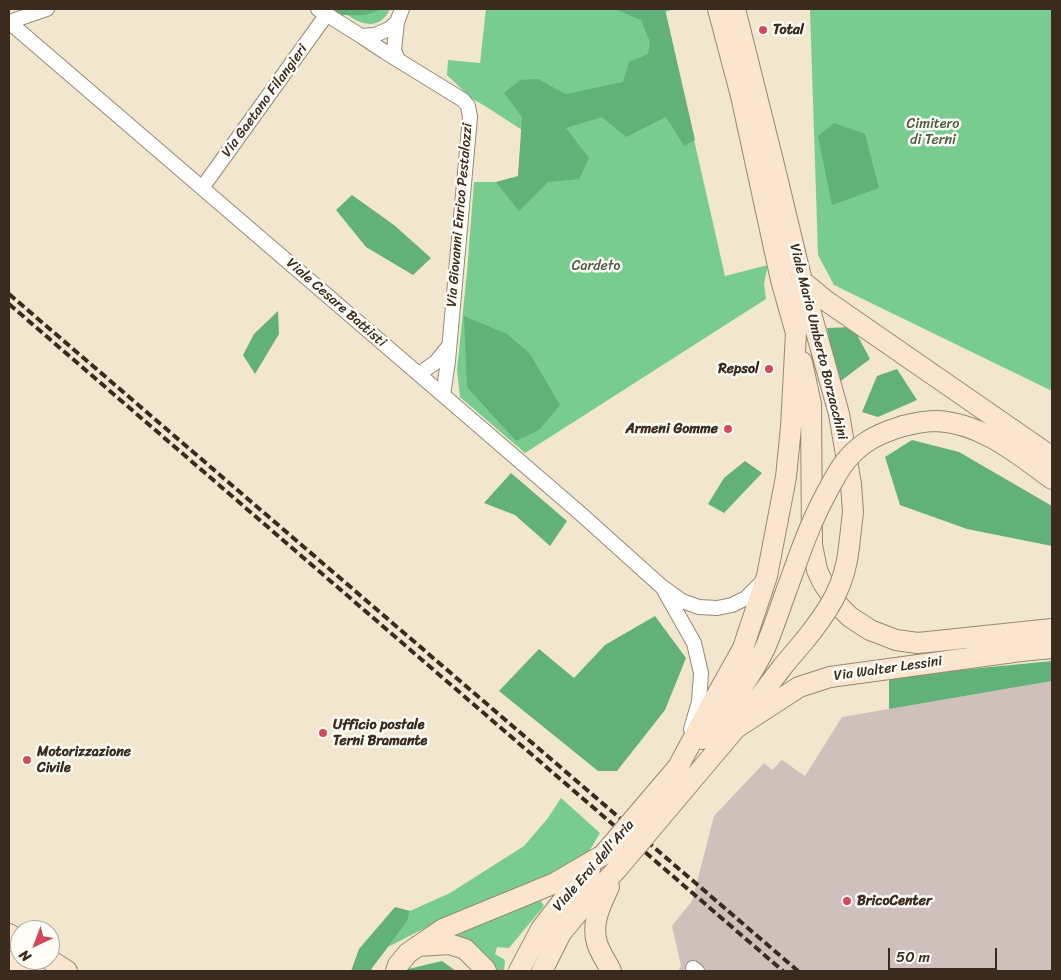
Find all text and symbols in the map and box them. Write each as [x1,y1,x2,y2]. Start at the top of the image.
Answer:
place label: Total [773,22,804,38]
marker: Total [757,24,769,36]
street label: Via Gaetano Filangieri [219,41,311,161]
park label: Cimitero di Terni [907,116,959,148]
street label: Via Giovanni Enrico Pestalozzi [444,122,476,308]
street label: Viale Mario Umberto Borzacchini [785,242,851,442]
street label: Viale Cesare Battisti [283,255,389,351]
park label: Cardeto [572,258,620,274]
place label: Repsol [718,361,759,377]
marker: Repsol [763,363,775,375]
place label: Armeni Gomme [625,421,718,437]
marker: Armeni Gomme [722,423,734,435]
street label: Via Walter Lessini [833,653,943,685]
place label: Ufficio postale Terni Bramante [333,717,427,750]
marker: Ufficio postale Terni Bramante [317,727,329,739]
place label: Motorizzazione Civile [37,744,131,776]
marker: Motorizzazione Civile [21,754,33,766]
street label: Viale Eroi dell'Aria [550,817,638,915]
place label: BricoCenter [857,893,932,909]
marker: BricoCenter [841,895,853,907]
north arrow [10,920,60,970]
scale bar [891,938,1000,970]
text: N [13,943,37,968]
text: 50 m [896,944,930,970]

